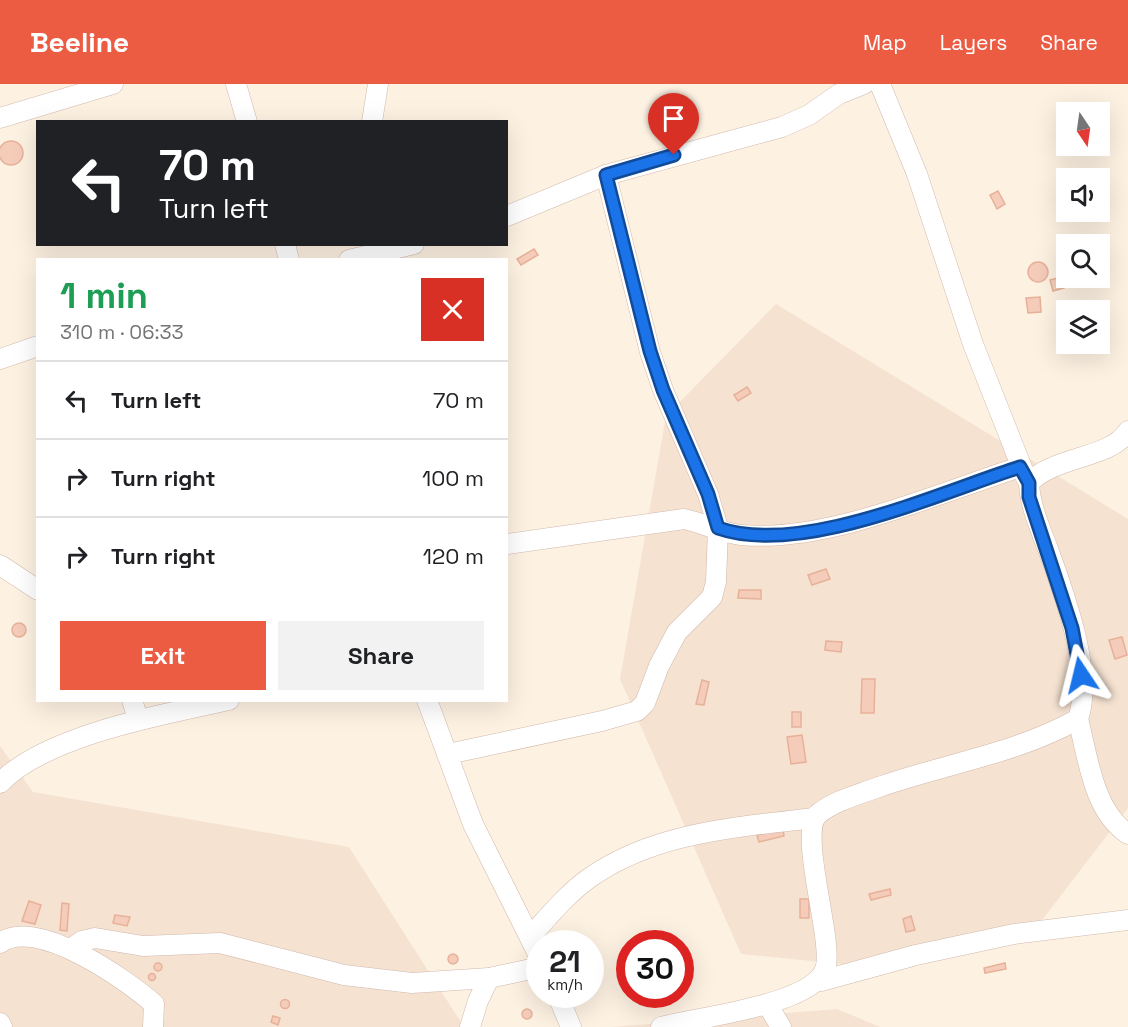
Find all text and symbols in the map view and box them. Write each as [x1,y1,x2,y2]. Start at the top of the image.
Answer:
text: Beeline [30,24,129,60]
text: Map [863,29,907,56]
text: Layers [940,29,1007,56]
text: Share [1040,29,1098,56]
pin [648,93,699,155]
icon: arrive [657,102,690,135]
north arrow [1056,102,1110,156]
map controls [1056,102,1110,354]
text: 70 m [159,139,256,192]
icon: left [60,144,138,222]
button: sound [1056,168,1110,222]
text: Turn left [159,191,269,226]
button: search [1056,234,1110,288]
text: 1 min [60,273,148,319]
button: close [421,278,484,341]
button: layers [1056,300,1110,354]
text: 310 m · 06:33 [60,319,184,345]
icon: left [60,384,93,417]
text: Turn left [111,386,201,414]
text: 70 m [433,386,484,414]
icon: right [60,462,93,495]
text: Turn right [111,464,216,492]
text: 100 m [422,464,484,492]
icon: right [60,540,93,573]
text: Turn right [111,542,216,570]
text: 120 m [423,542,484,570]
button: Exit [60,621,266,690]
button: Share [278,621,484,690]
position arrow [1049,643,1113,707]
speed limit sign: 30 [616,930,694,1008]
text: 21 [549,942,581,981]
text: km/h [547,975,583,994]

